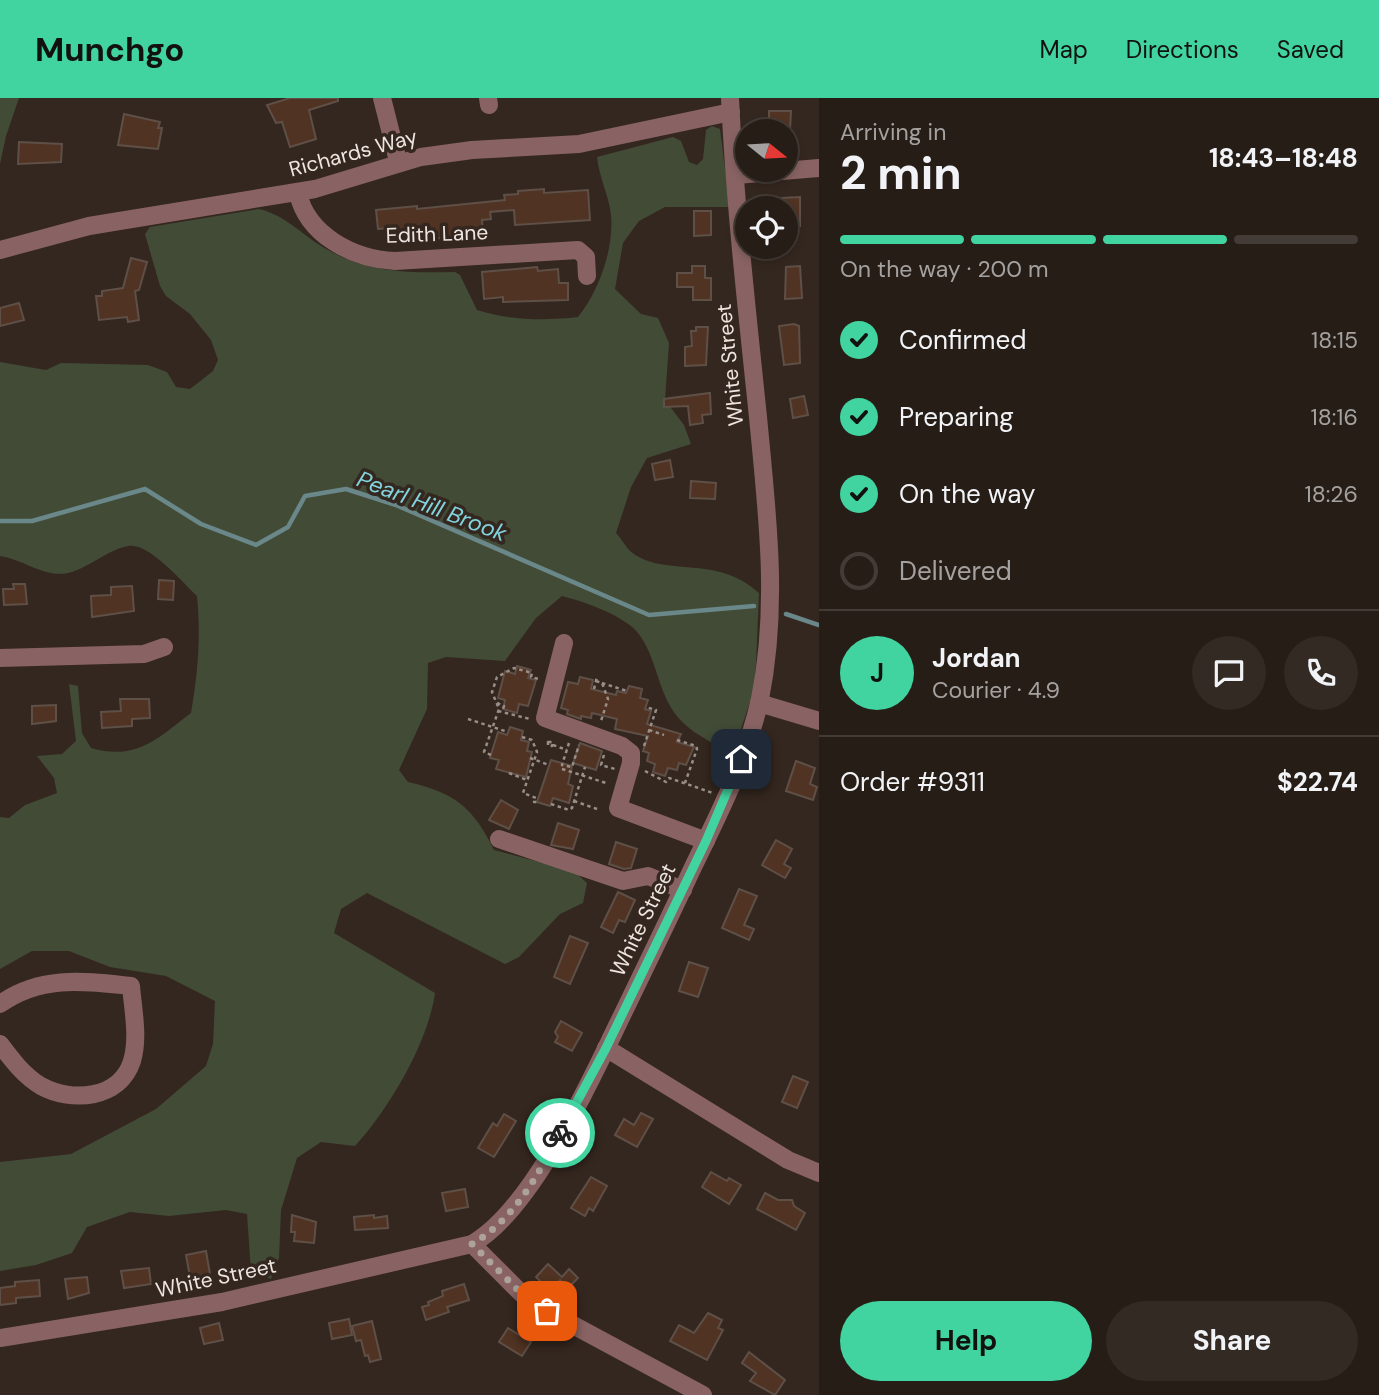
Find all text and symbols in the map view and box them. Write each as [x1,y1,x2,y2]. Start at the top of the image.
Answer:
text: Munchgo [35,28,185,71]
text: Map [1040,34,1088,65]
text: Directions [1126,34,1239,65]
text: Saved [1277,34,1344,65]
text: Arriving in [840,117,946,147]
north arrow [735,119,798,182]
map controls [735,119,798,259]
street label: Richards Way [286,122,421,184]
text: 18:43–18:48 [1209,141,1358,175]
text: 2 min [840,143,962,203]
button: locate [735,196,798,259]
street label: Edith Lane [385,218,489,250]
text: On the way · 200 m [840,254,1049,284]
street label: White Street [710,303,750,427]
icon: check [840,321,878,359]
text: Confirmed [899,323,1026,357]
text: 18:15 [1311,325,1358,355]
icon: check [840,398,878,436]
text: Preparing [899,400,1014,434]
text: 18:16 [1311,402,1358,432]
water label: Pearl Hill Brook [353,464,511,548]
icon: check [840,475,878,513]
text: On the way [899,477,1035,511]
text: 18:26 [1305,479,1358,509]
text: Delivered [899,554,1012,588]
button: chat [1192,636,1266,710]
button: phone [1284,636,1358,710]
text: Jordan [932,641,1021,675]
text: J [870,656,884,690]
text: Courier · 4.9 [932,675,1060,705]
pin [711,729,771,789]
icon: home [722,740,760,778]
text: Order #9311 [840,765,985,799]
text: $22.74 [1277,765,1358,799]
street label: White Street [604,859,682,981]
courier [525,1098,595,1168]
icon: bike [541,1114,579,1152]
street label: White Street [153,1252,279,1304]
pin [517,1281,577,1341]
icon: bag [528,1292,566,1330]
button: Help [840,1301,1092,1381]
button: Share [1106,1301,1358,1381]

